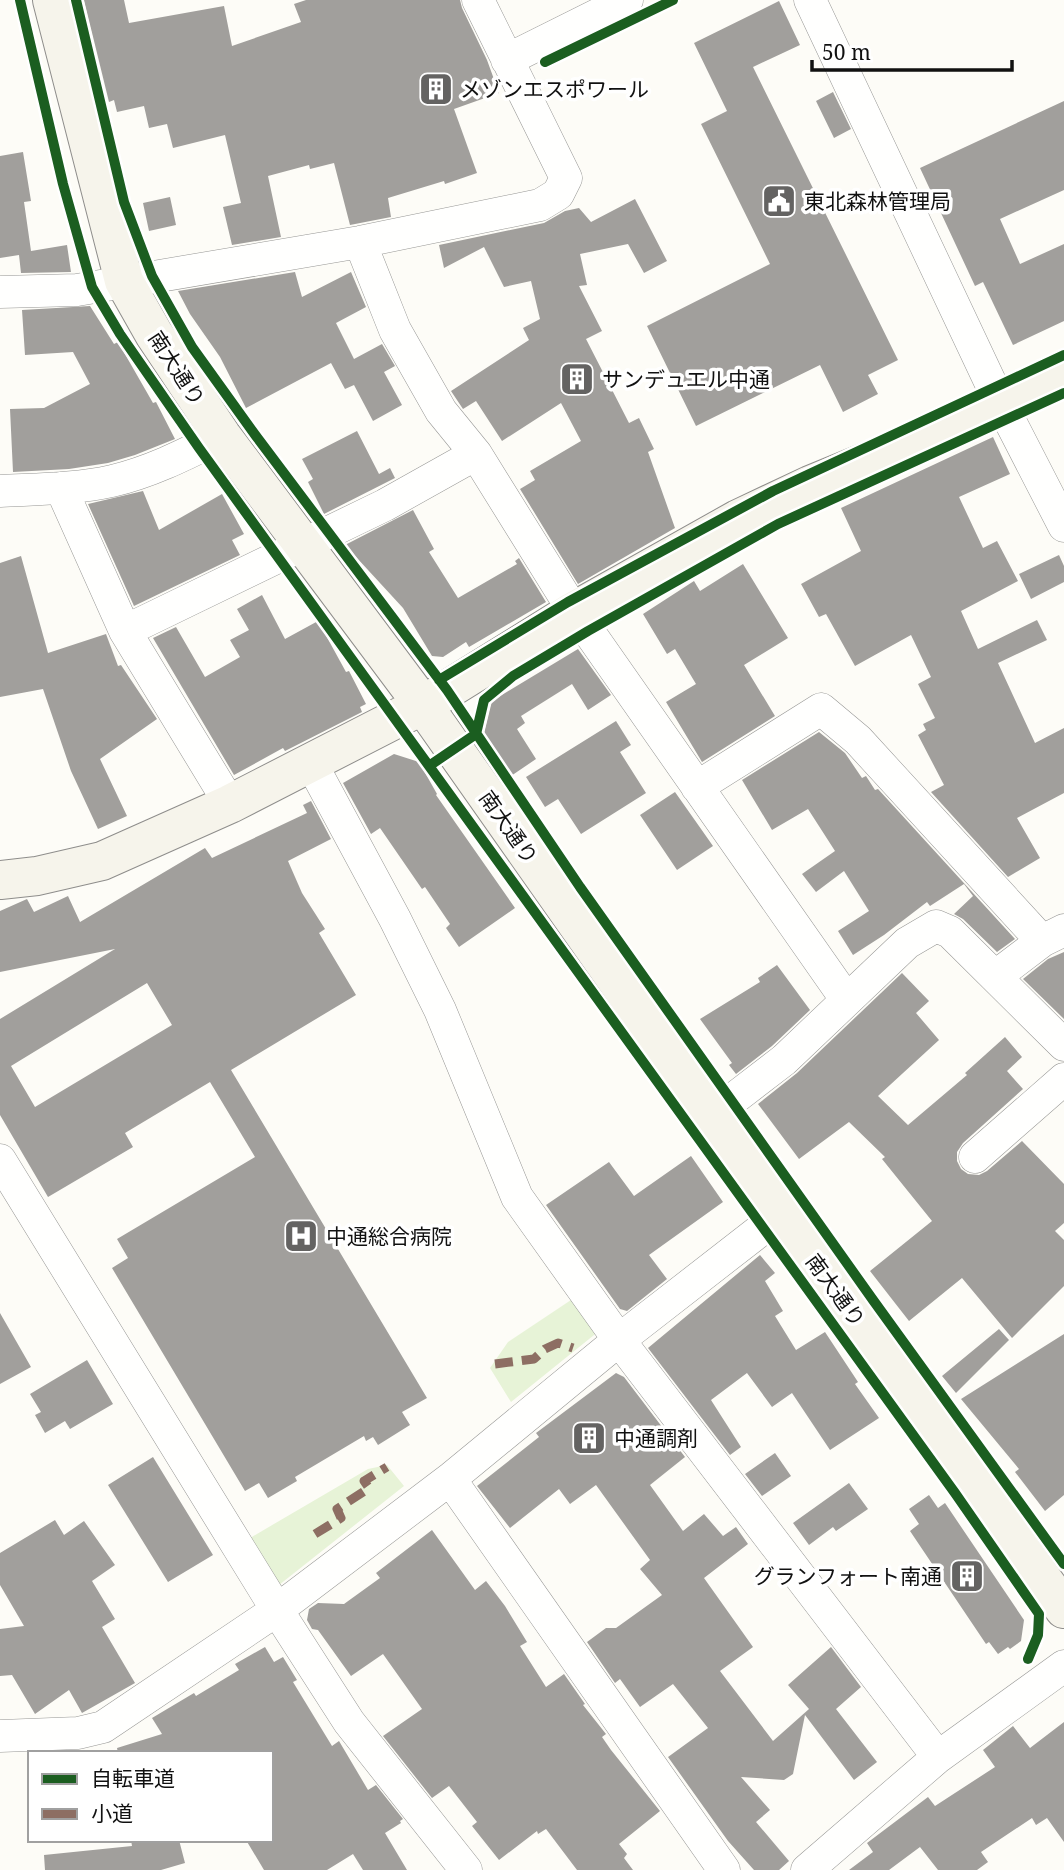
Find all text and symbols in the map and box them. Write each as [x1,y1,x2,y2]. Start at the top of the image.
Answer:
scale bar [812,28,1012,72]
text: 50 m [822,38,871,66]
building icon: メゾンエスポワール [417,70,455,108]
place label: メゾンエスポワール [460,75,649,103]
public building icon: 東北森林管理局 [760,182,798,220]
place label: 東北森林管理局 [804,187,951,215]
street label: 南大通り [142,325,212,411]
building icon: サンデュエル中通 [558,360,596,398]
place label: サンデュエル中通 [602,365,770,393]
street label: 南大通り [473,785,545,869]
hospital icon: 中通総合病院 [282,1217,320,1255]
place label: 中通総合病院 [326,1222,452,1250]
street label: 南大通り [800,1248,872,1332]
building icon: 中通調剤 [570,1419,608,1457]
place label: 中通調剤 [614,1424,698,1452]
building icon: グランフォート南通 [948,1557,986,1595]
place label: グランフォート南通 [754,1562,942,1590]
legend [28,1751,273,1842]
text: 自転車道 [91,1764,175,1792]
text: 小道 [91,1799,133,1827]

